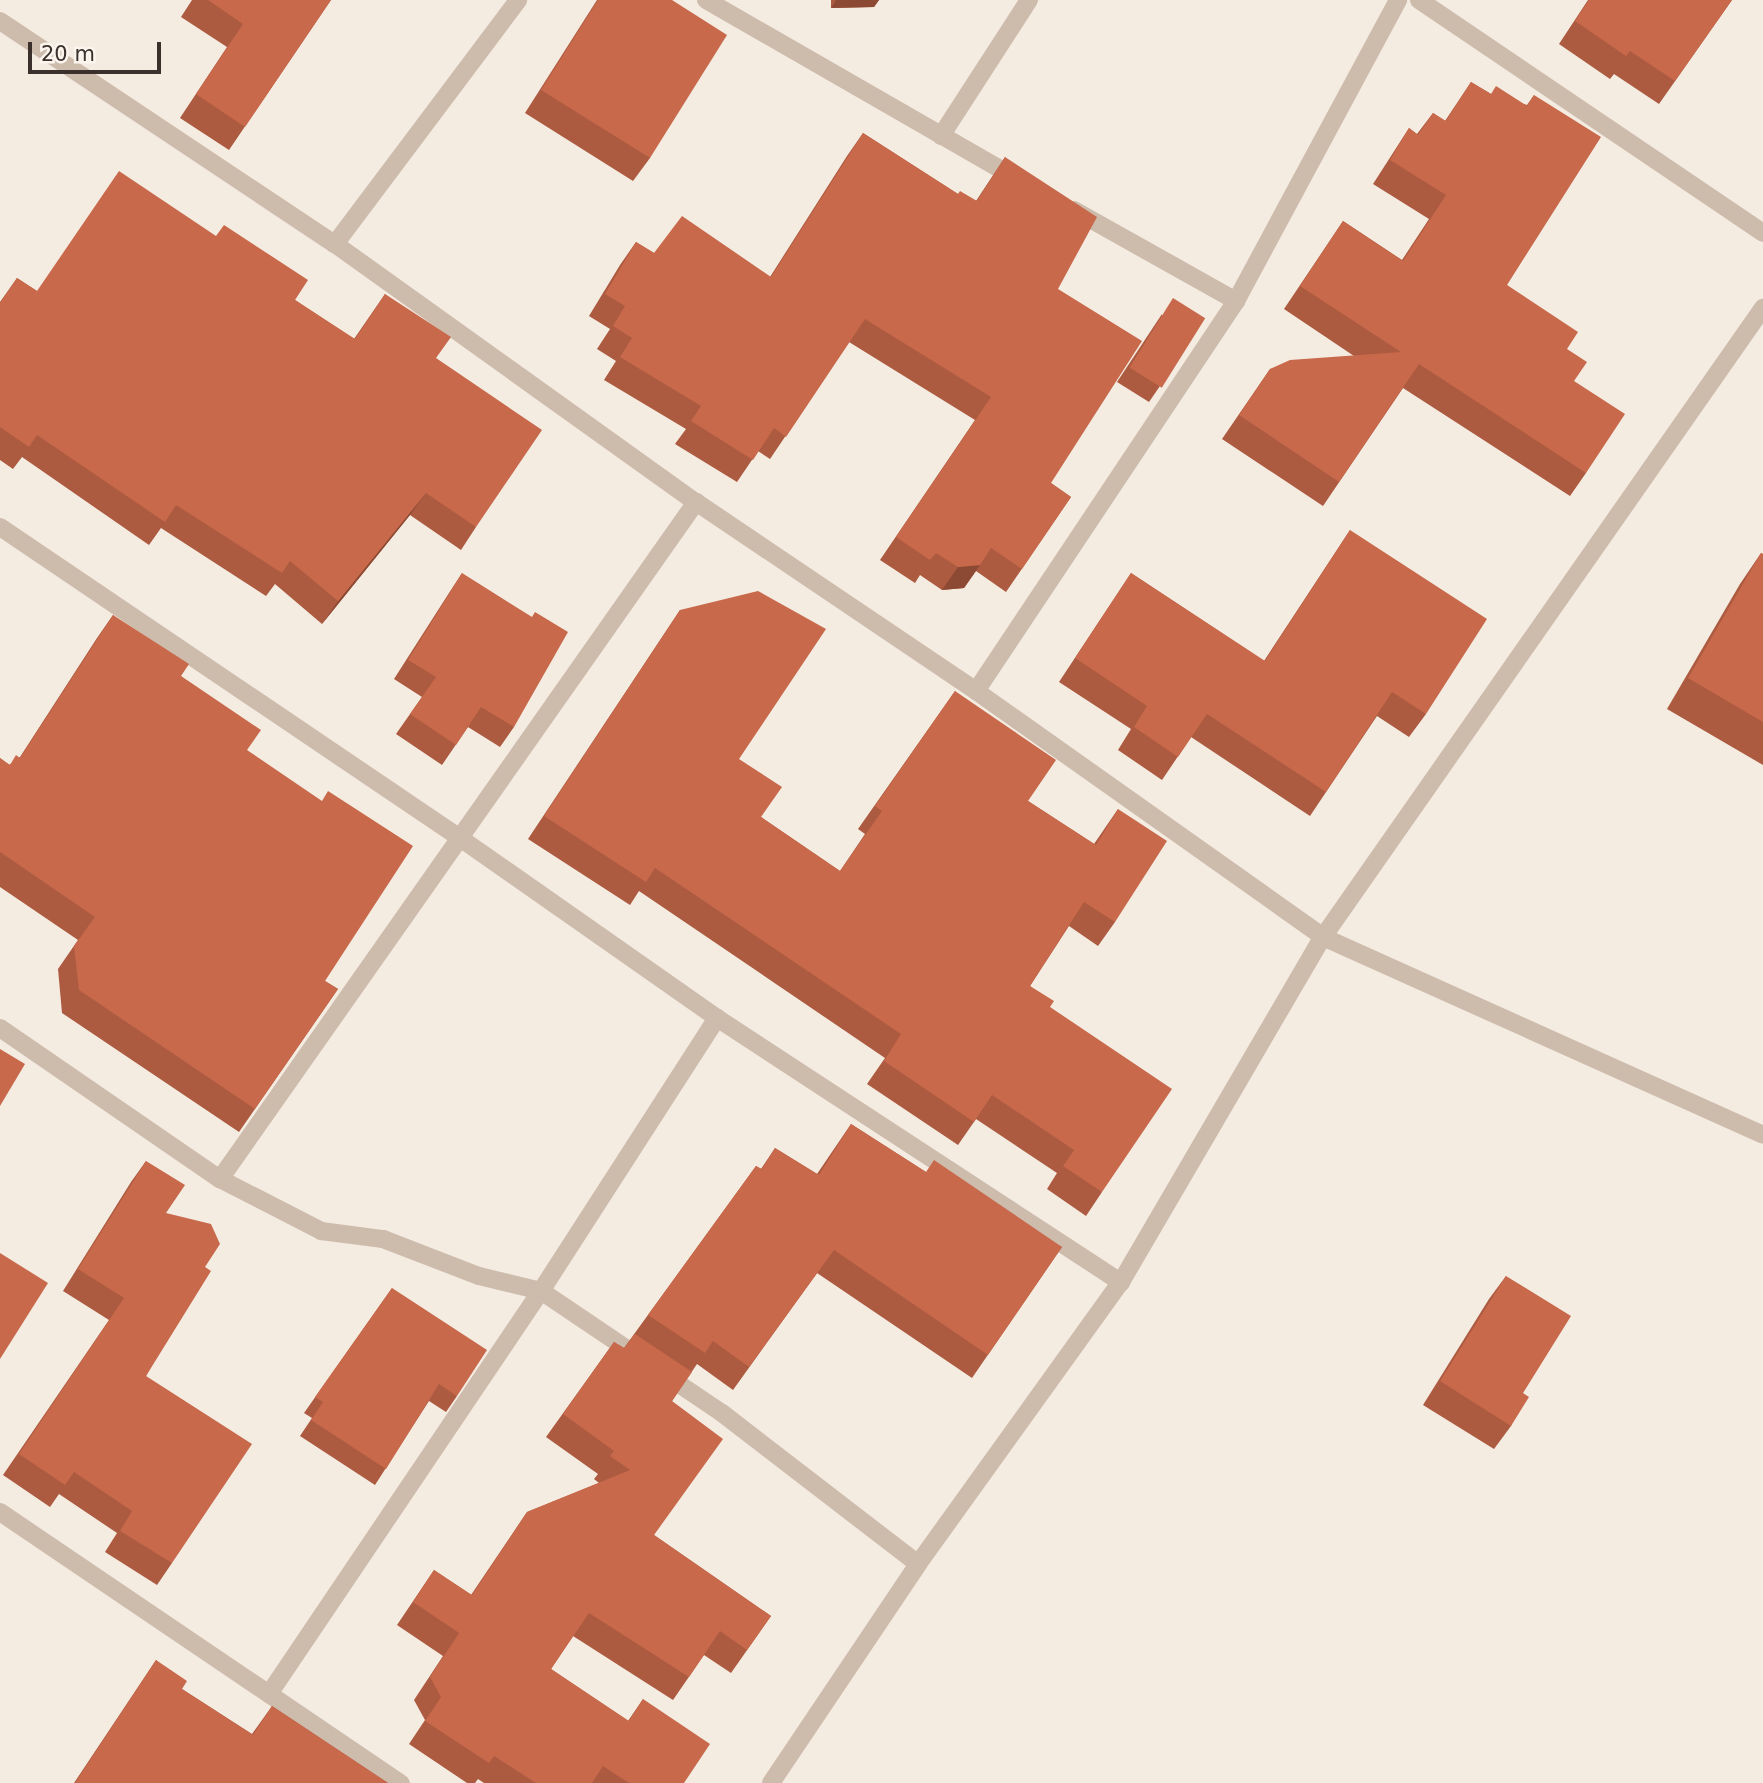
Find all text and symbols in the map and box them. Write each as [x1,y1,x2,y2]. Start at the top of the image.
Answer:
scale bar [32,28,164,72]
text: 20 m [41,42,95,66]

